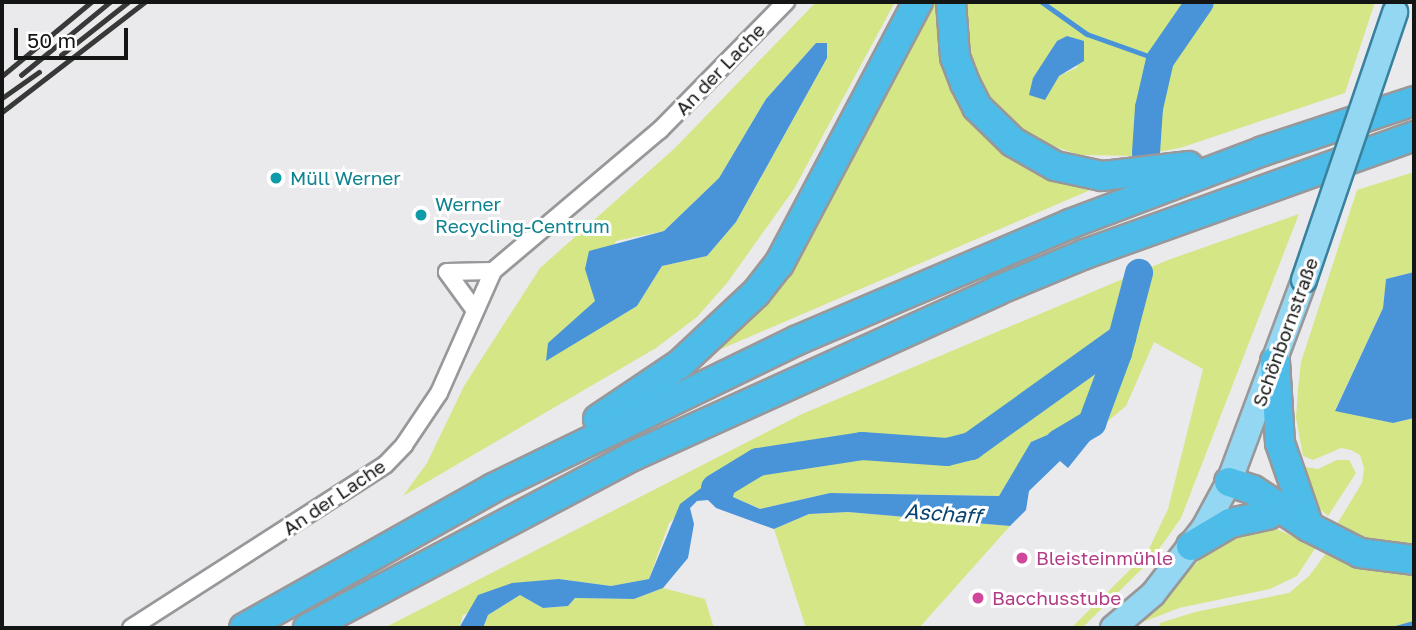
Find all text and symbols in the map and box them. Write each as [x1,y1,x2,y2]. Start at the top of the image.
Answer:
scale bar [18,14,131,58]
street label: An der Lache [671,18,769,120]
text: 50 m [27,27,76,53]
place label: Müll Werner [290,167,401,189]
marker: Müll Werner [268,170,284,186]
place label: Werner Recycling-Centrum [435,193,610,237]
marker: Werner Recycling-Centrum [413,207,429,223]
street label: Schönbornstraße [1247,254,1323,410]
street label: An der Lache [278,454,390,540]
water label: Aschaff [904,498,982,528]
place label: Bleisteinmühle [1036,547,1173,569]
marker: Bleisteinmühle [1014,550,1030,566]
place label: Bacchusstube [992,587,1121,609]
marker: Bacchusstube [970,590,986,606]

